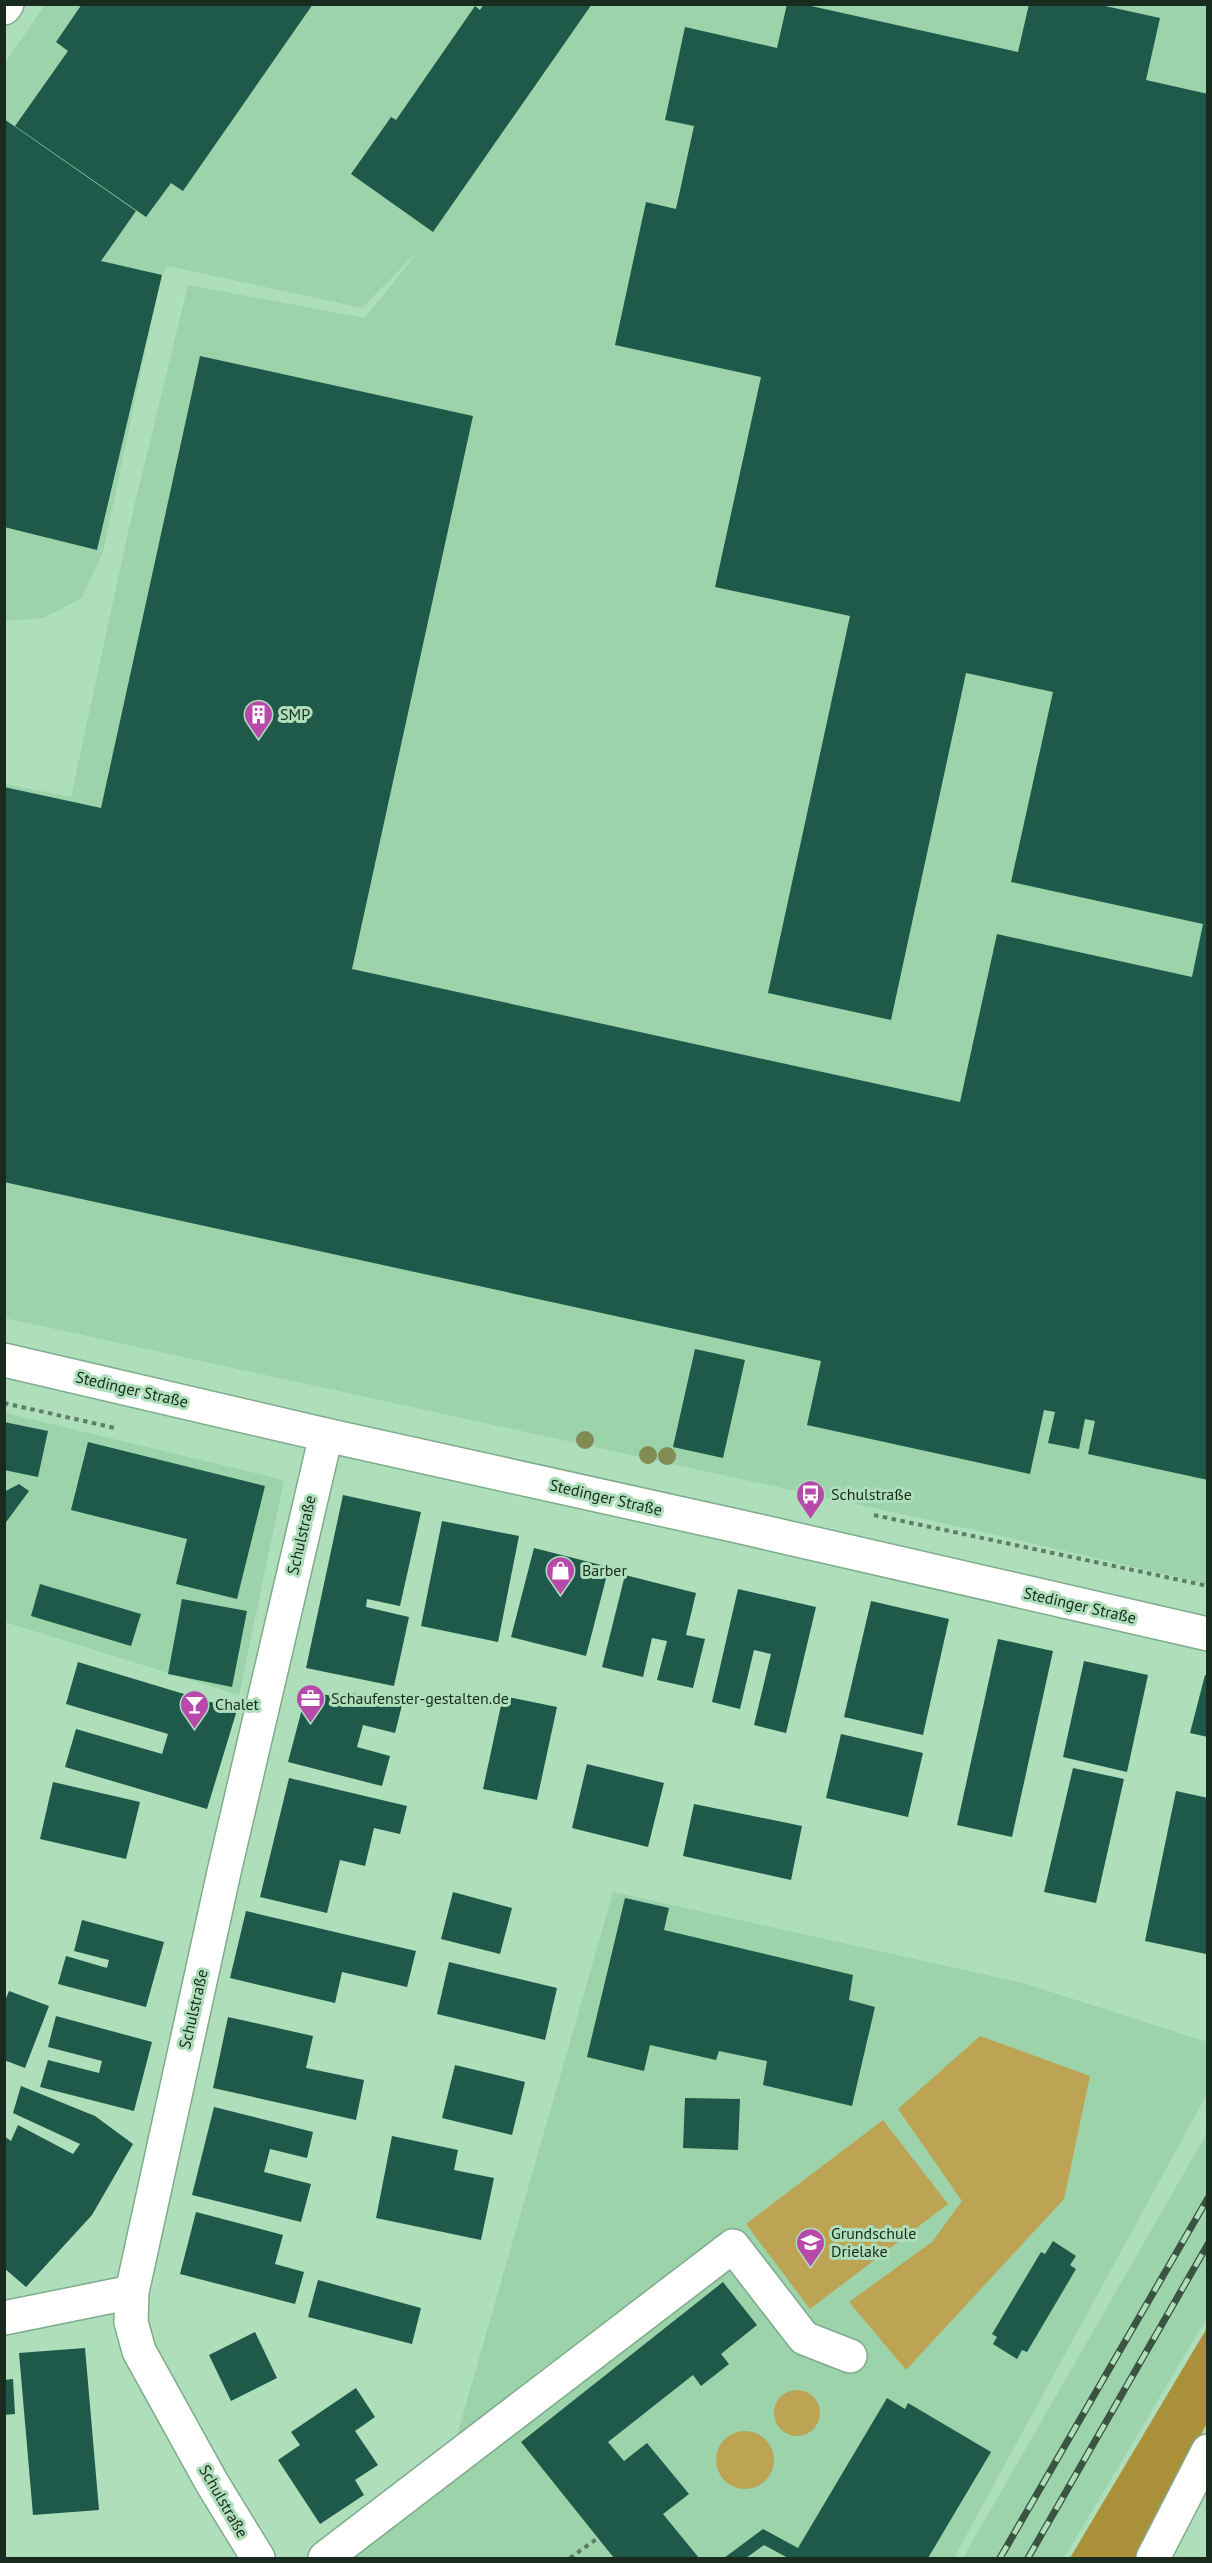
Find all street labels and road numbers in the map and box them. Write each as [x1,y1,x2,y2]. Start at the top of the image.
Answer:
street label: Stedinger Straße [74,1366,190,1412]
street label: Stedinger Straße [548,1474,664,1520]
street label: Schulstraße [282,1493,320,1577]
street label: Stedinger Straße [1022,1582,1138,1628]
street label: Schulstraße [174,1967,212,2051]
street label: Schulstraße [195,2461,253,2541]

